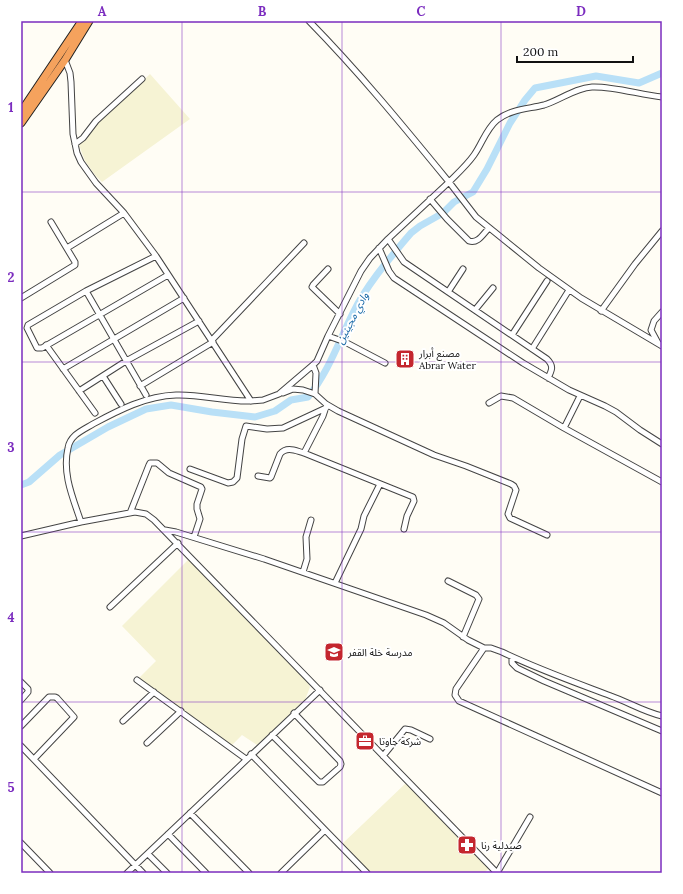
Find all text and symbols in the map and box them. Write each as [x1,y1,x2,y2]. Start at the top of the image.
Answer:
text: A [98,3,107,20]
text: B [258,3,267,20]
text: C [417,3,426,20]
text: D [576,3,586,20]
scale bar [517,38,633,64]
text: 200 m [523,44,559,59]
text: 1 [8,99,14,116]
text: 2 [8,269,15,286]
water label: وادي مجينين [332,290,374,348]
place label: مصنع أبرار Abrar Water [418,347,476,372]
building icon: مصنع أبرار Abrar Water [394,348,416,370]
text: 3 [7,439,15,456]
text: 4 [7,609,15,626]
school or university icon: مدرسة خلة القفر [323,641,345,663]
place label: مدرسة خلة القفر [347,646,413,659]
office icon: شركة جاوتا [354,730,376,752]
place label: شركة جاوتا [379,735,421,748]
text: 5 [7,779,15,796]
pharmacy icon: صيدلية رنا [456,834,478,856]
place label: صيدلية رنا [481,839,522,852]

